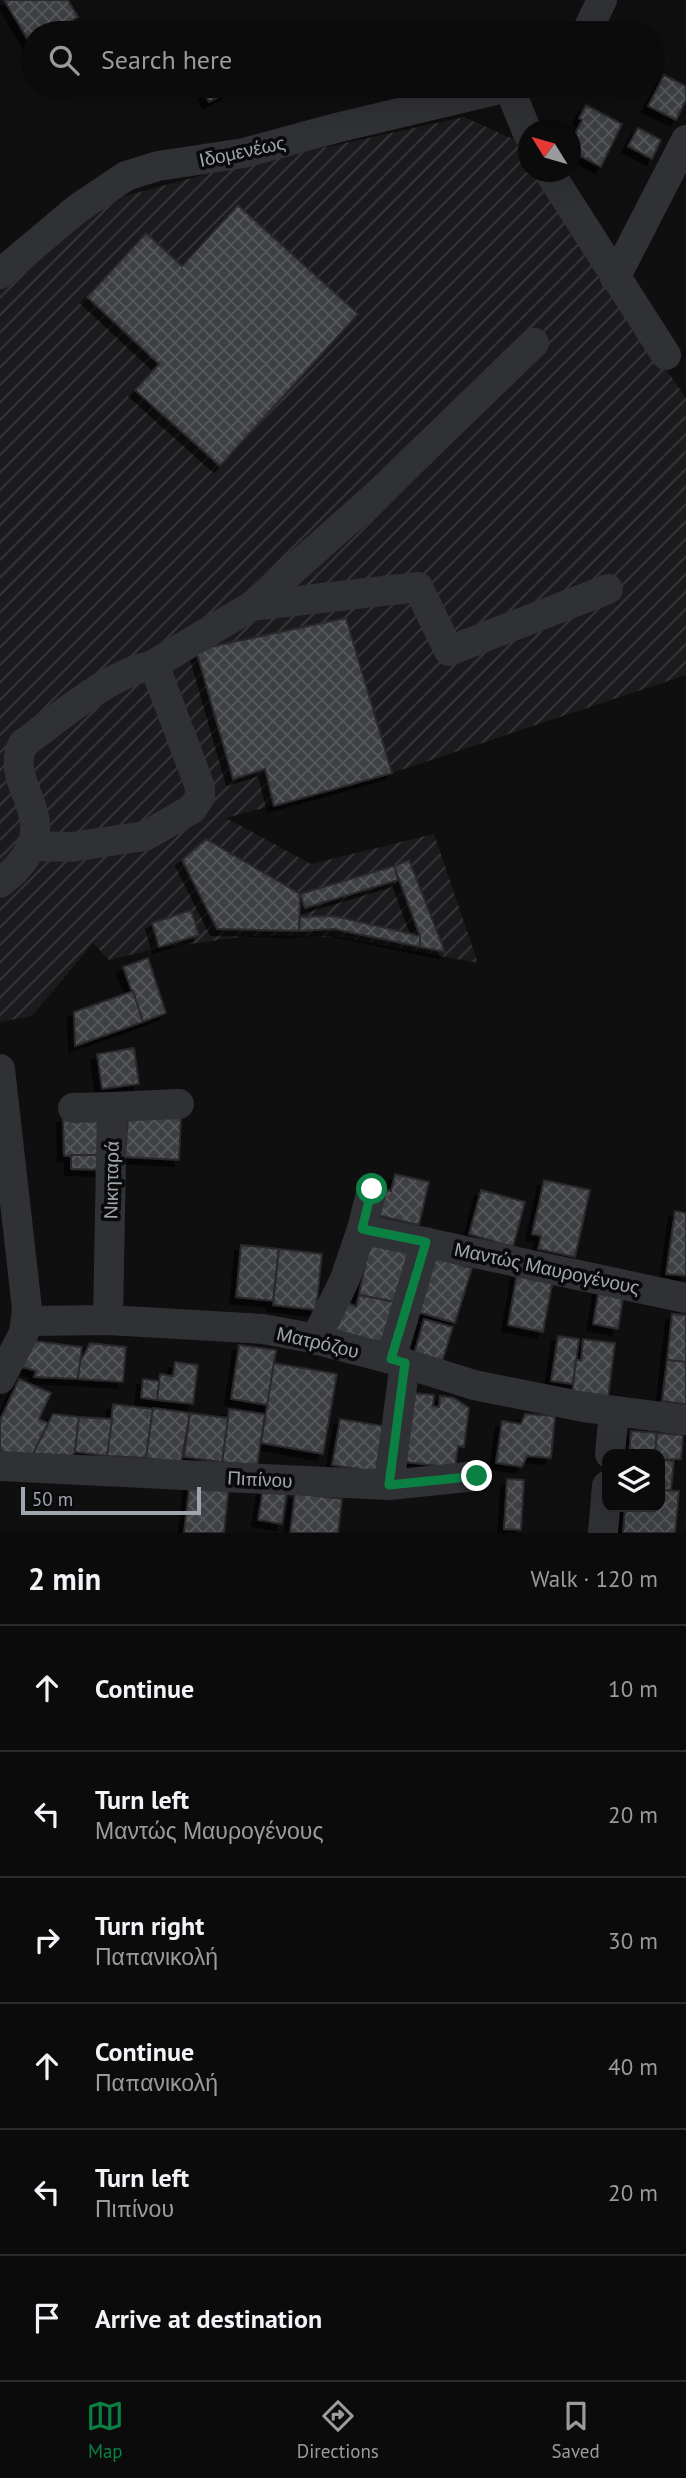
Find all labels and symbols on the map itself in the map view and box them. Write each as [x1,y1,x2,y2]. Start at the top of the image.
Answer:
north arrow [518,119,581,182]
street label: Ιδομενέως [197,130,287,172]
street label: Νικηταρά [98,1141,124,1219]
route start [356,1173,387,1204]
street label: Μαντώς Μαυρογένους [452,1237,642,1299]
street label: Ματρόζου [274,1321,362,1363]
route end [461,1460,492,1491]
street label: Πιπίνου [227,1465,293,1493]
scale bar [21,1484,201,1516]

